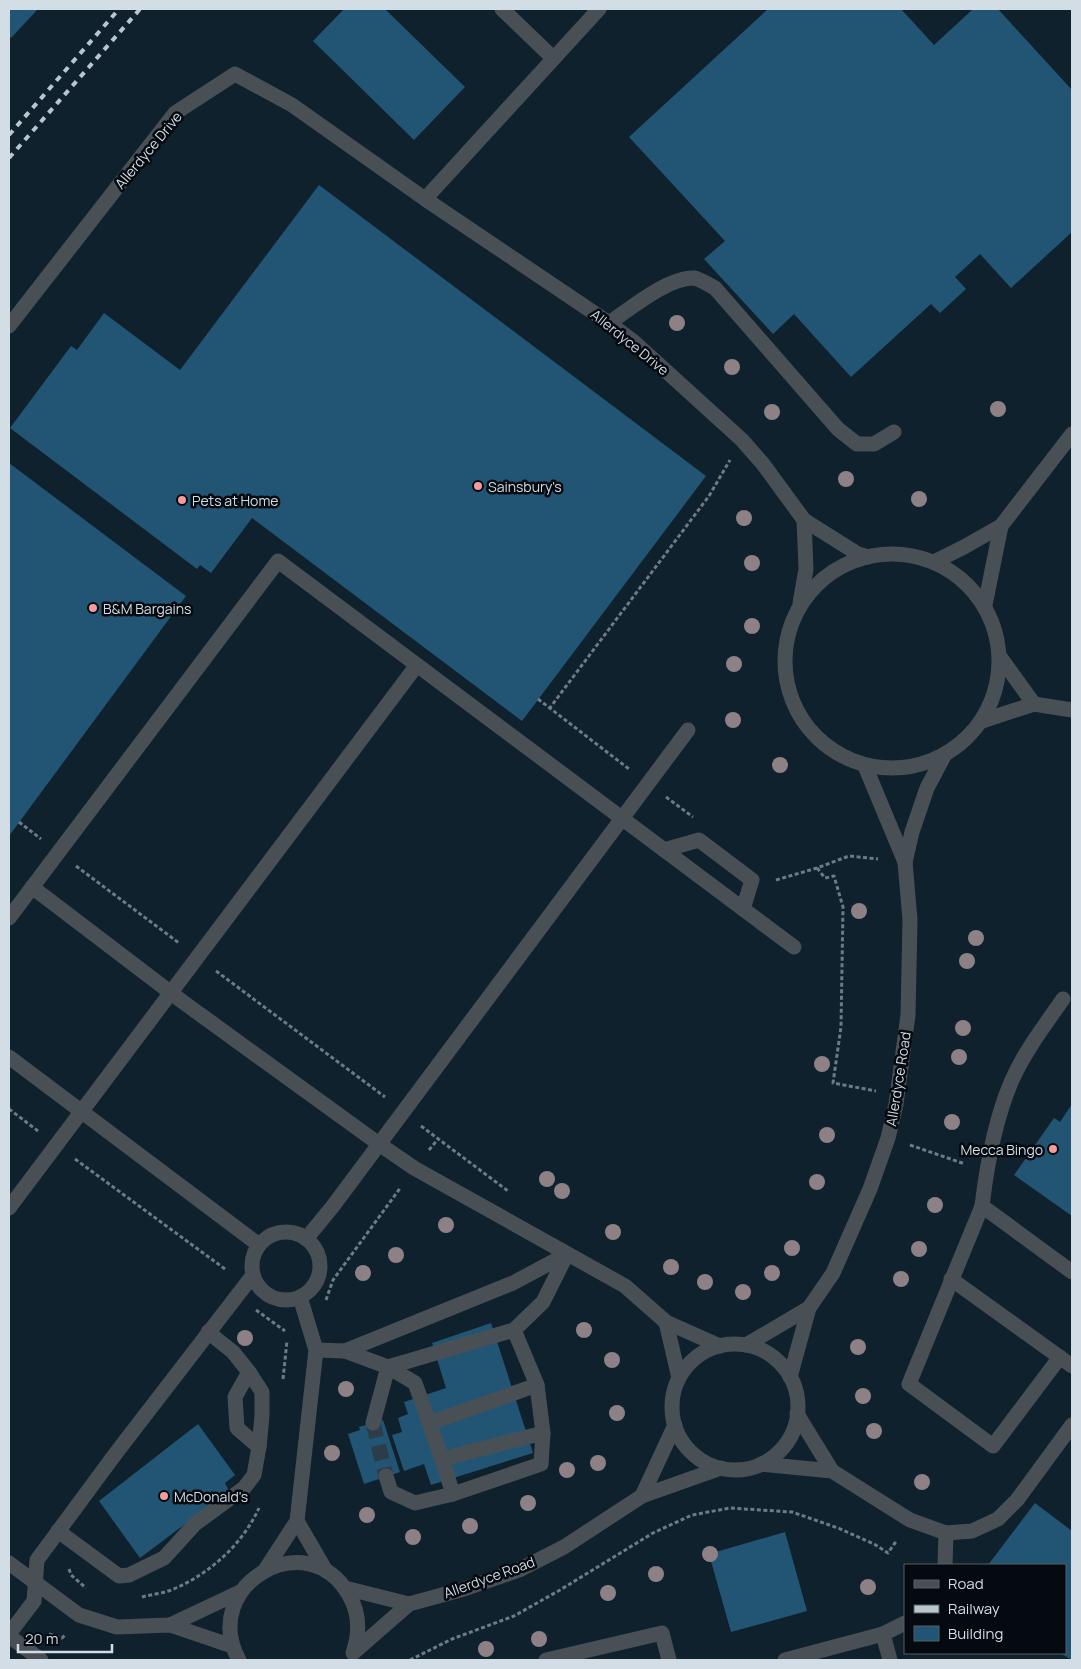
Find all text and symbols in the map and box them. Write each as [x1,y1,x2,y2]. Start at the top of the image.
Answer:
street label: Allerdyce Drive [110,107,186,193]
street label: Allerdyce Drive [587,305,673,379]
place label: Sainsbury's [488,477,562,496]
marker: Sainsbury's [472,480,484,492]
place label: Pets at Home [192,491,278,510]
marker: Pets at Home [176,494,188,506]
place label: B&M Bargains [103,599,191,618]
marker: B&M Bargains [87,602,99,614]
street label: Allerdyce Road [881,1030,915,1128]
place label: Mecca Bingo [960,1140,1043,1159]
marker: Mecca Bingo [1047,1143,1059,1155]
place label: McDonald's [174,1487,248,1506]
marker: McDonald's [158,1490,170,1502]
street label: Allerdyce Road [441,1552,537,1602]
legend [904,1564,1066,1654]
text: Road [948,1573,984,1594]
text: Railway [948,1598,1000,1619]
scale bar [18,1622,111,1654]
text: Building [948,1623,1003,1644]
text: 20 m [25,1628,58,1649]

